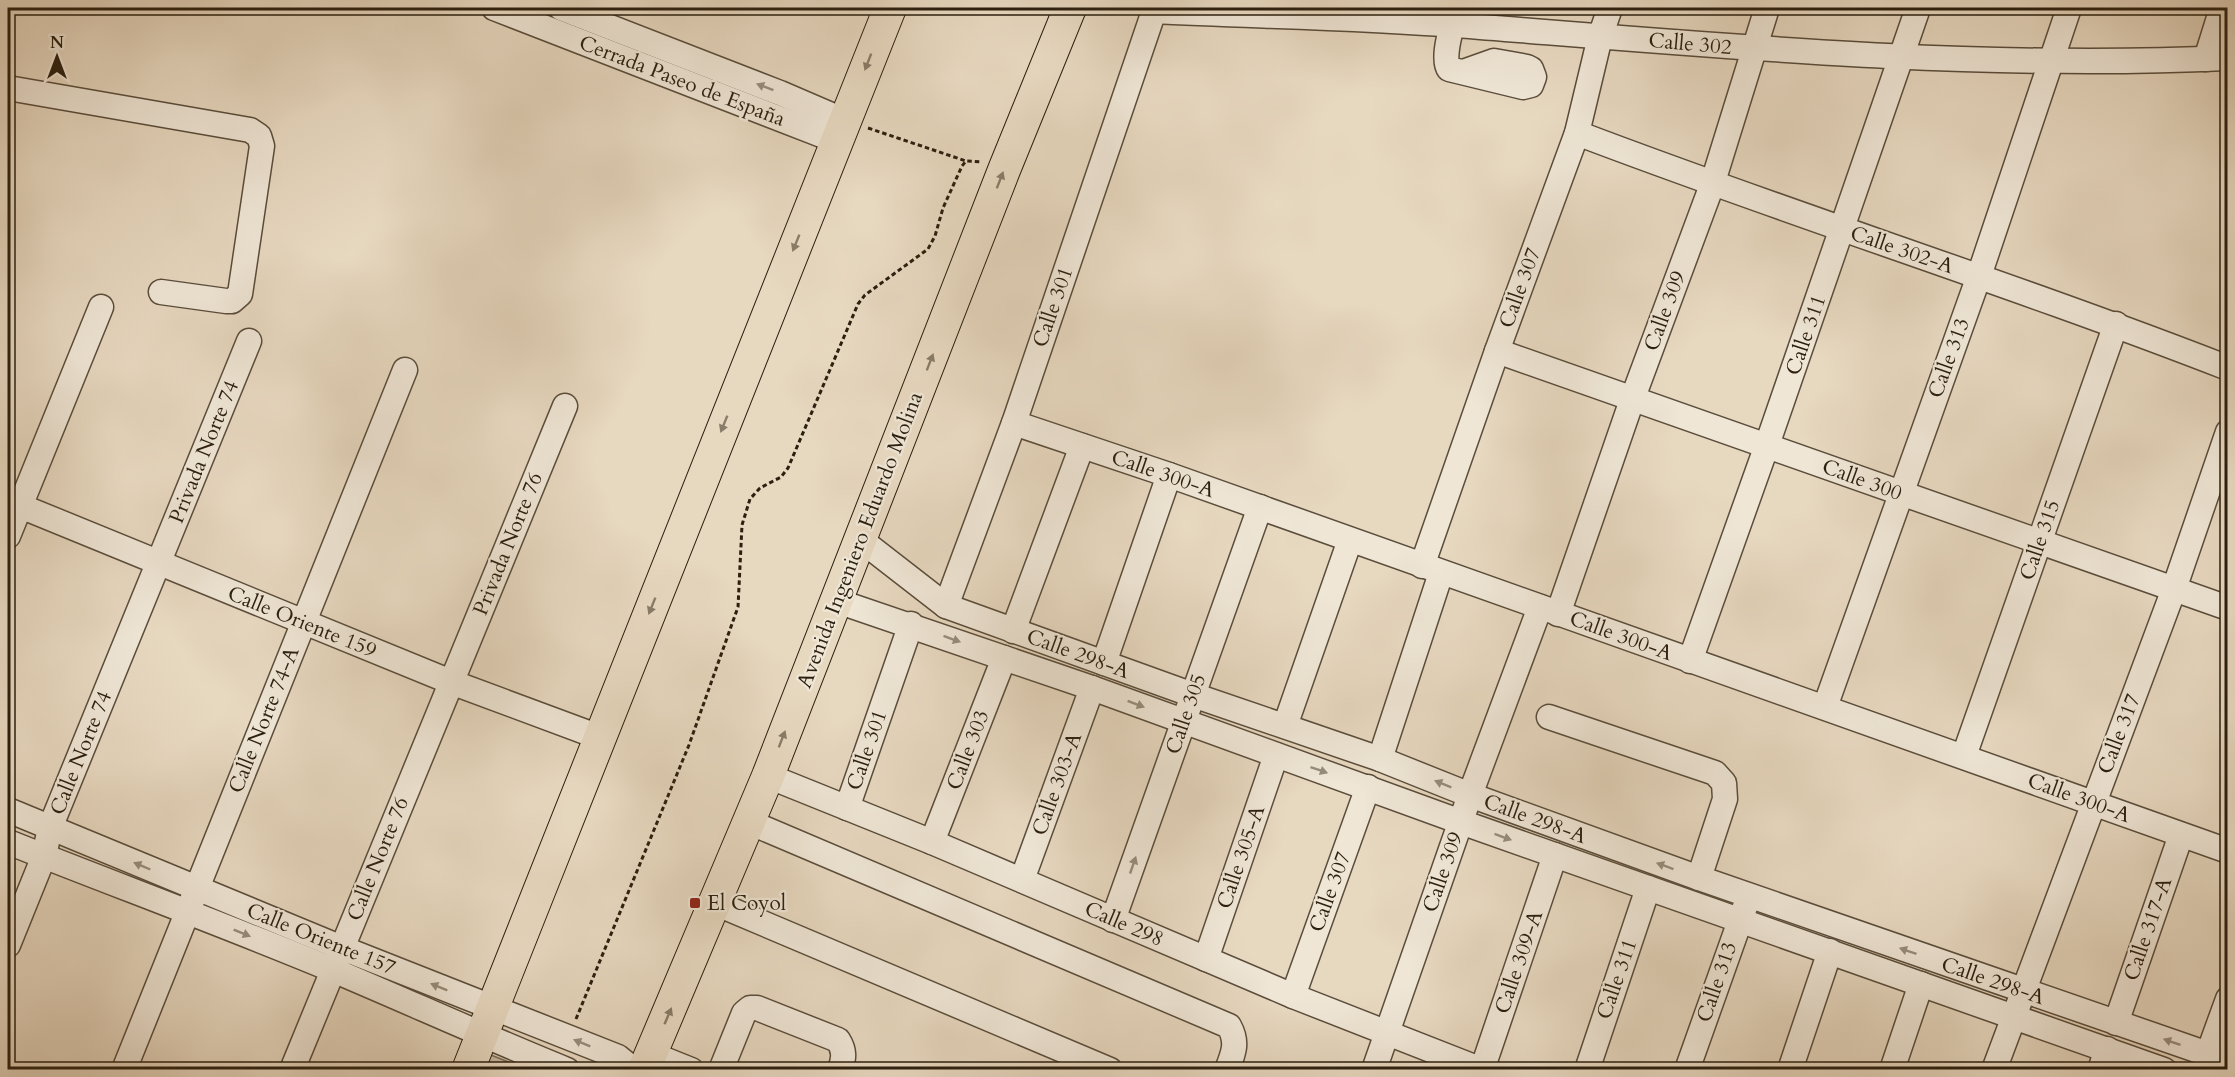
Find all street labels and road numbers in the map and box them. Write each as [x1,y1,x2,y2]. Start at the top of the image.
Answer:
street label: Calle 302 [1647,26,1733,62]
street label: Cerrada Paseo de España [575,28,789,134]
street label: Calle 302-A [1846,219,1958,281]
street label: Calle 307 [1492,244,1548,332]
street label: Calle 301 [1026,263,1080,351]
street label: Calle 309 [1637,267,1693,355]
street label: Calle 311 [1779,291,1833,379]
street label: Calle 313 [1921,314,1977,402]
street label: Privada Norte 74 [162,376,246,528]
street label: Avenida Ingeniero Eduardo Molina [790,388,930,692]
street label: Calle 300-A [1107,443,1219,505]
street label: Calle 300 [1818,452,1906,508]
street label: Privada Norte 76 [466,468,550,620]
street label: Calle 315 [2013,496,2067,584]
street label: Calle Oriente 159 [223,579,381,665]
street label: Calle 300-A [1565,604,1677,668]
street label: Calle 298-A [1022,622,1134,686]
street label: Calle Norte 74-A [221,642,307,798]
street label: Calle 305 [1159,670,1213,758]
street label: Calle Norte 74 [43,687,119,819]
street label: Calle 317 [2091,690,2148,778]
street label: Calle 301 [840,706,894,794]
street label: Calle 303 [940,706,996,794]
street label: Calle 303-A [1025,728,1089,840]
street label: Calle 300-A [2023,766,2135,830]
street label: Calle 298-A [1479,787,1591,851]
street label: Calle Norte 76 [340,793,416,925]
street label: Calle 305-A [1210,801,1272,913]
street label: Calle 309 [1416,828,1470,916]
street label: Calle 307 [1302,848,1358,936]
street label: Calle 317-A [2117,873,2179,985]
street label: Calle 298 [1080,894,1168,954]
street label: Calle Oriente 157 [242,896,400,982]
street label: Calle 309-A [1488,906,1550,1018]
street label: Calle 311 [1590,935,1644,1023]
street label: Calle 313 [1690,938,1744,1026]
street label: Calle 298-A [1937,950,2049,1012]

